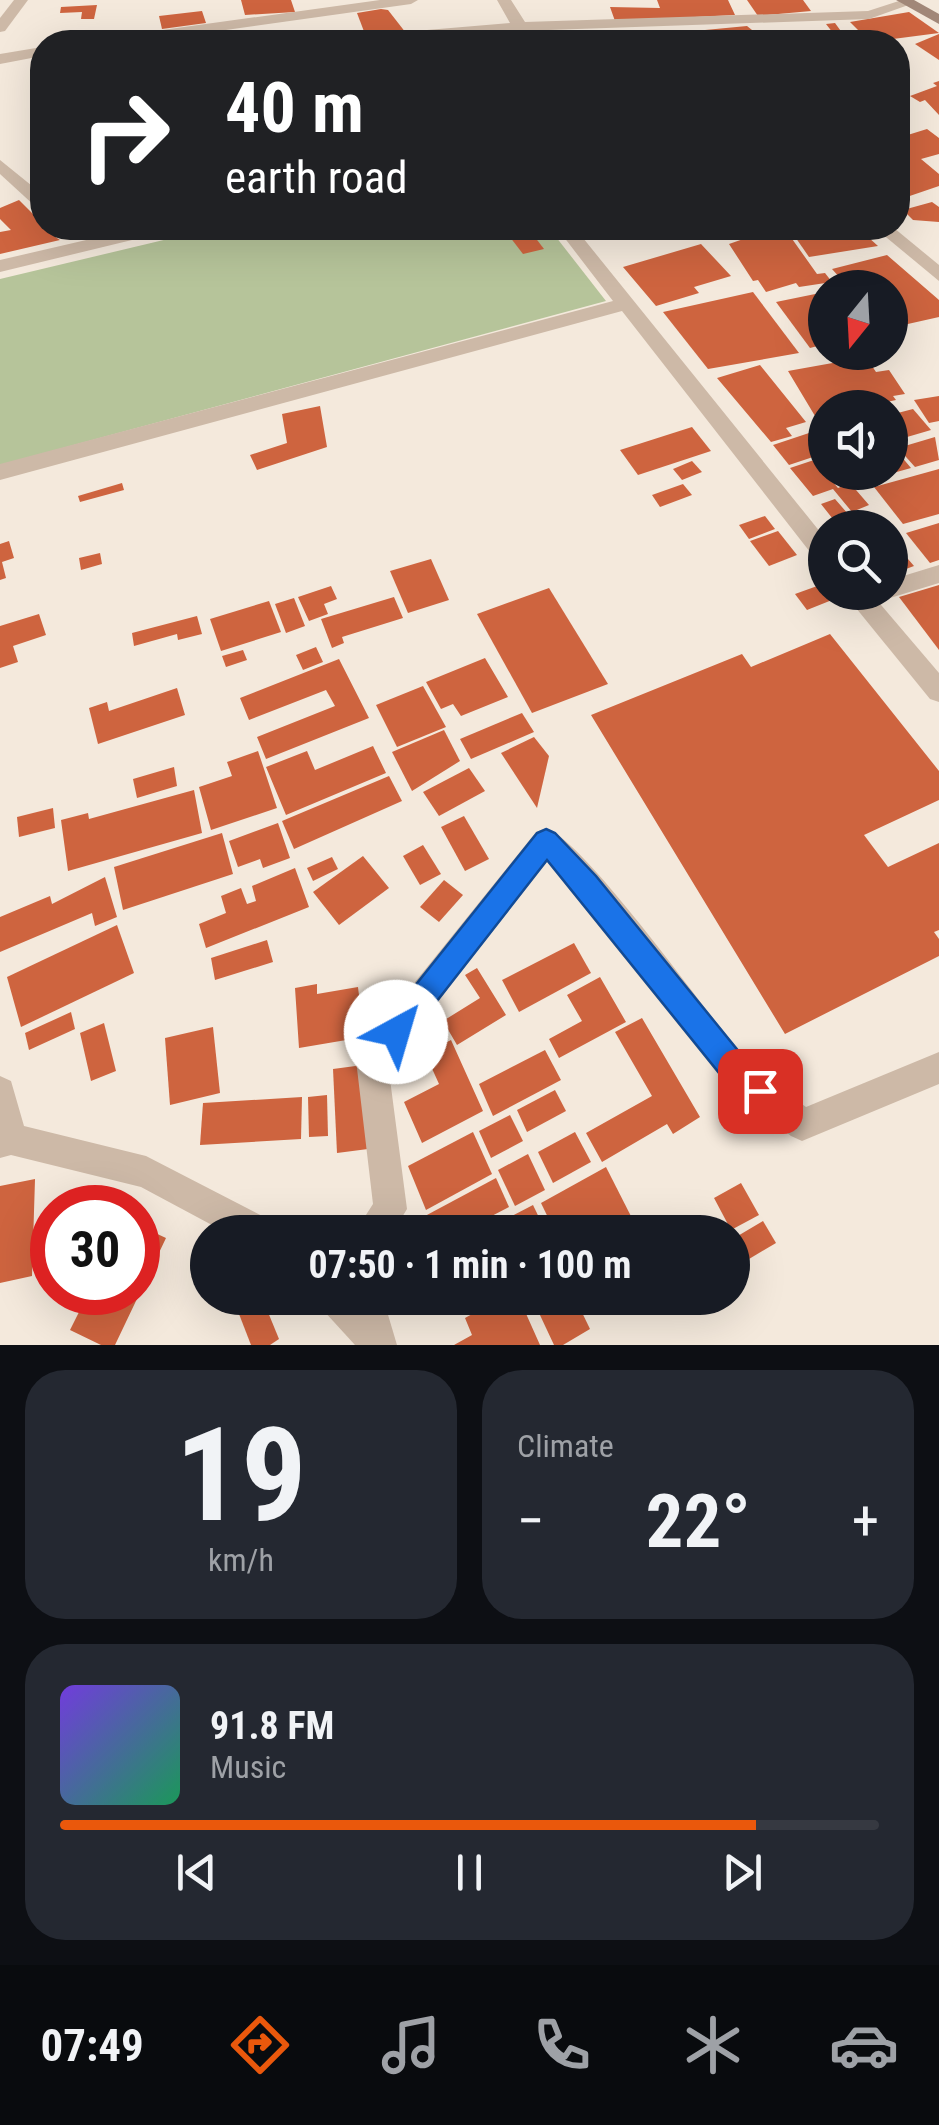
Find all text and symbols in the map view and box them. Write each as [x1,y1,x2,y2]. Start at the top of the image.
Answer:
text: 40 m [225,67,364,149]
icon: right [60,70,190,200]
text: earth road [225,151,408,204]
north arrow [808,270,908,370]
map controls [808,270,908,610]
button: sound [808,390,908,490]
button: search [808,510,908,610]
position arrow [344,980,448,1084]
pin [718,1049,803,1134]
icon: arrive [733,1064,788,1119]
speed limit sign: 30 [30,1185,160,1315]
text: 07:50 · 1 min · 100 m [309,1243,631,1287]
text: 19 [175,1399,307,1552]
text: Climate [517,1427,614,1465]
text: 22° [646,1477,751,1565]
text: − [517,1489,545,1553]
text: + [852,1489,879,1553]
text: km/h [208,1541,274,1579]
text: 91.8 FM [210,1704,334,1748]
text: Music [210,1748,286,1786]
icon: previous [169,1845,224,1900]
icon: pause [442,1845,497,1900]
icon: next [715,1845,770,1900]
icon: directions [225,2010,295,2080]
icon: music [376,2010,446,2080]
icon: phone [527,2010,597,2080]
icon: climate [678,2010,748,2080]
icon: car [829,2010,899,2080]
text: 07:49 [40,2019,144,2072]

